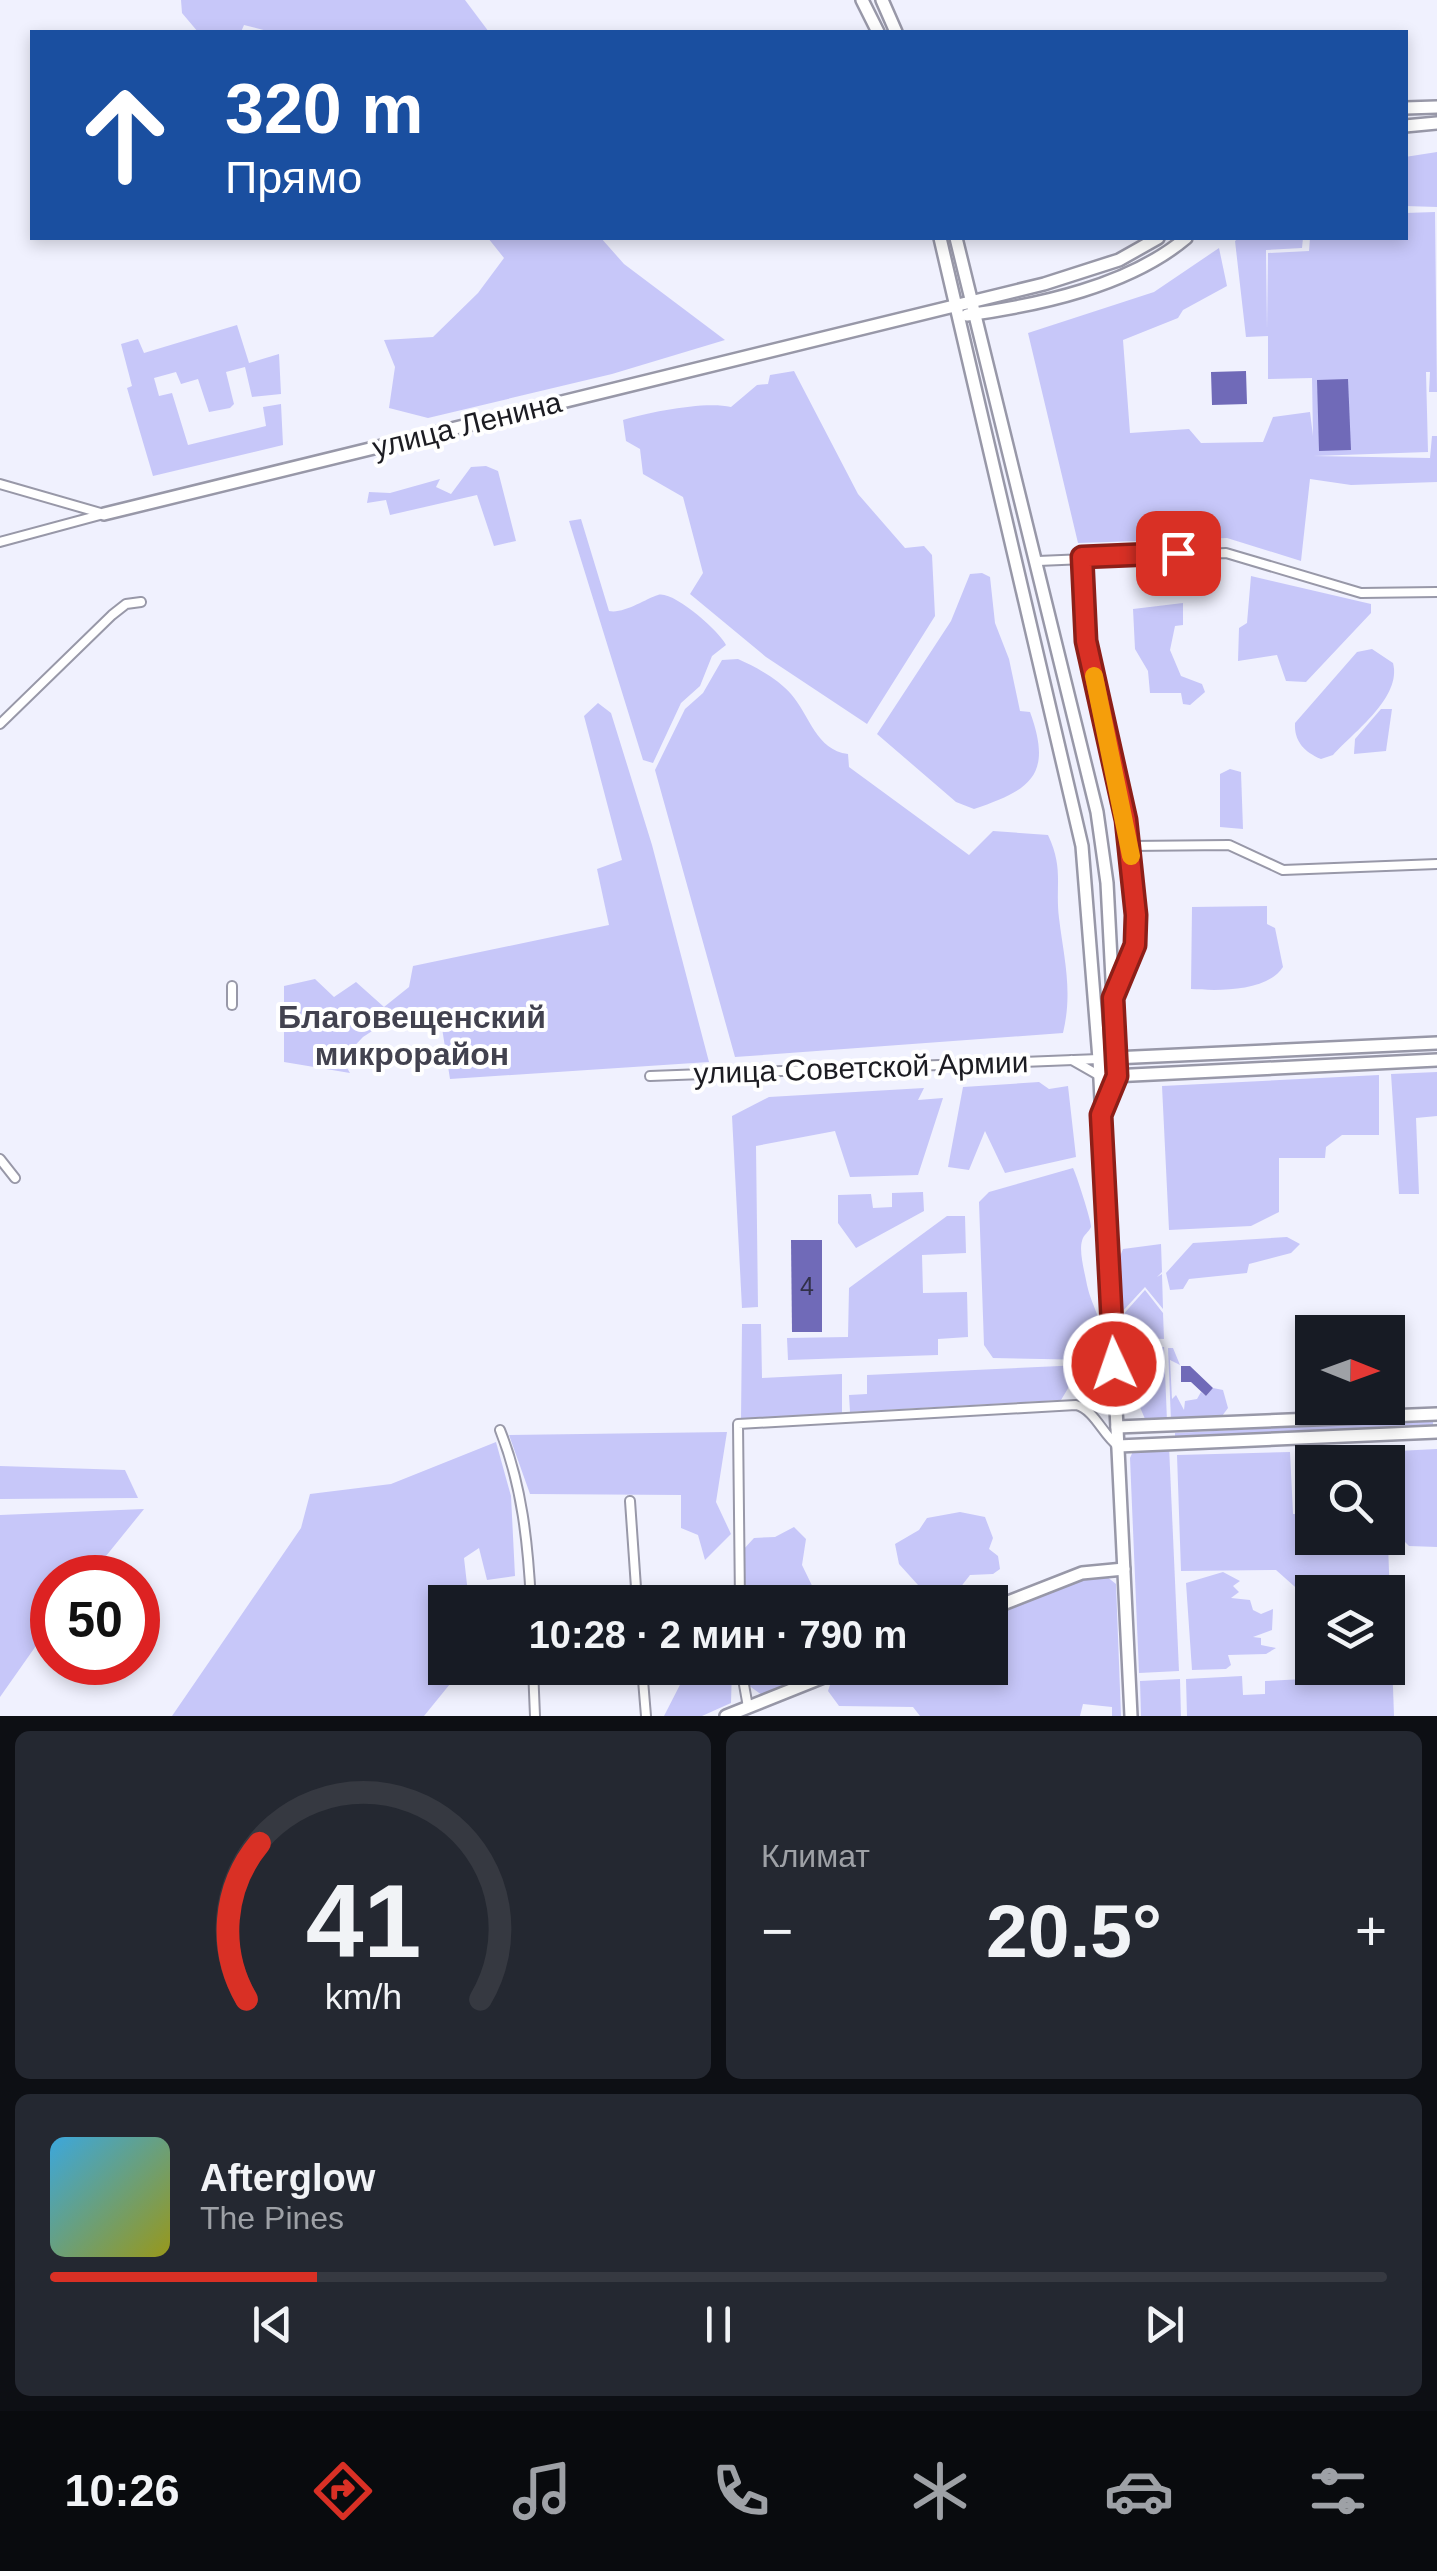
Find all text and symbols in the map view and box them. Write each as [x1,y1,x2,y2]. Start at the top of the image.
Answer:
icon: ahead [60,70,190,200]
text: 320 m [225,70,423,148]
text: Прямо [225,152,362,203]
street label: улица Ленина [369,385,565,464]
pin [1136,511,1221,596]
icon: arrive [1151,526,1206,581]
district label: Благовещенский микрорайон [278,999,546,1072]
street label: улица Советской Армии [693,1045,1029,1090]
house number: 4 [800,1272,814,1300]
position arrow [1062,1312,1166,1416]
north arrow [1295,1315,1405,1425]
map controls [1295,1315,1405,1685]
button: search [1295,1445,1405,1555]
speed limit sign: 50 [30,1555,160,1685]
button: layers [1295,1575,1405,1685]
text: 10:28 · 2 мин · 790 m [529,1614,907,1656]
text: Климат [761,1838,870,1874]
text: 41 [305,1863,421,1979]
text: 20.5° [986,1889,1162,1973]
text: − [761,1900,793,1962]
text: + [1355,1900,1387,1962]
text: km/h [324,1977,402,2017]
text: Afterglow [200,2157,375,2199]
text: The Pines [200,2200,344,2236]
icon: previous [245,2297,300,2352]
icon: pause [691,2297,746,2352]
icon: next [1137,2297,1192,2352]
icon: directions [308,2456,378,2526]
icon: music [507,2456,577,2526]
icon: phone [706,2456,776,2526]
icon: climate [905,2456,975,2526]
icon: car [1104,2456,1174,2526]
icon: filters [1303,2456,1373,2526]
text: 10:26 [64,2465,180,2516]

